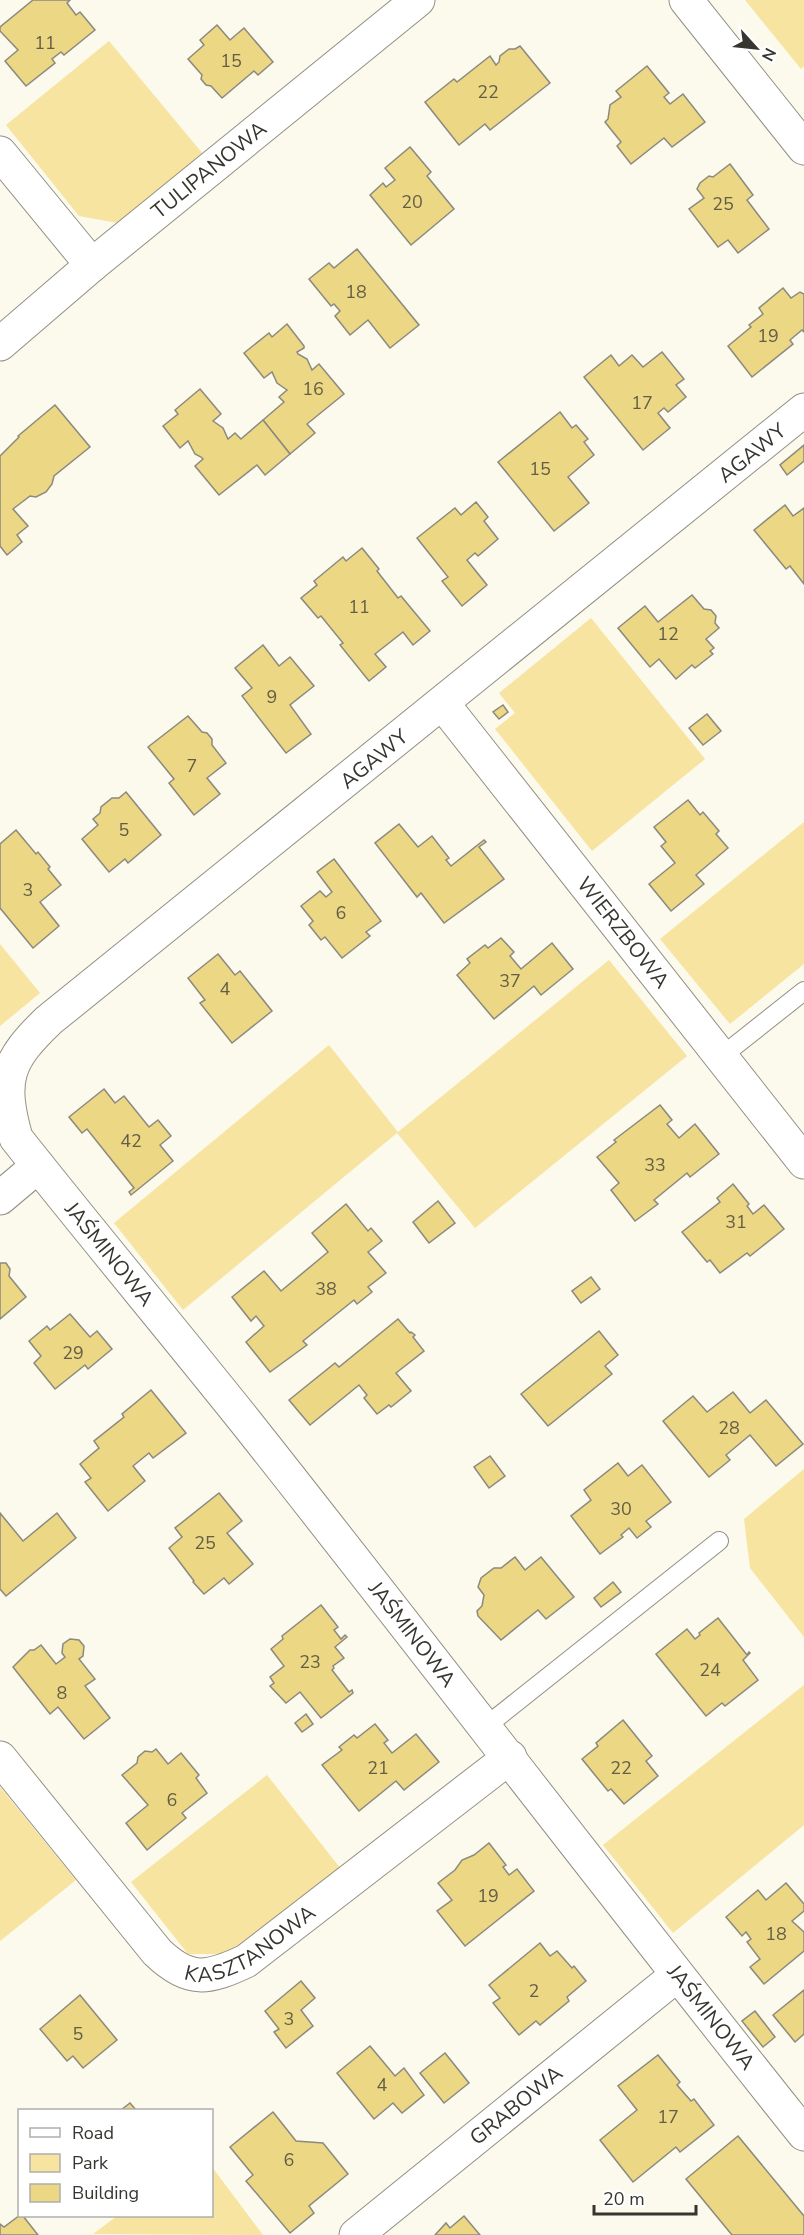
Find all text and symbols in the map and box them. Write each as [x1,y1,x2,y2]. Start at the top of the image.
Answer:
north arrow [726,18,786,78]
house number: 11 [34,31,56,55]
text: N [756,44,781,65]
house number: 15 [220,49,242,73]
house number: 22 [477,80,499,104]
street label: TULIPANOWA [146,115,272,225]
house number: 20 [401,190,423,214]
house number: 25 [712,192,734,216]
house number: 18 [345,280,367,304]
house number: 19 [757,324,779,348]
house number: 16 [302,377,324,401]
house number: 17 [631,391,653,415]
street label: AGAWY [712,417,792,489]
house number: 15 [529,457,551,481]
house number: 11 [348,595,370,619]
house number: 12 [657,622,679,646]
house number: 9 [267,685,277,709]
street label: AGAWY [334,723,414,795]
house number: 7 [187,754,197,778]
house number: 5 [119,818,129,842]
street label: WIERZBOWA [571,871,676,994]
house number: 3 [23,878,33,902]
house number: 6 [336,901,346,925]
house number: 37 [499,969,521,993]
house number: 4 [220,977,231,1001]
house number: 42 [120,1129,142,1153]
house number: 33 [644,1153,666,1177]
street label: JAŚMINOWA [58,1195,160,1312]
house number: 31 [725,1210,747,1234]
house number: 38 [315,1277,337,1301]
house number: 29 [62,1341,84,1365]
house number: 28 [718,1416,740,1440]
house number: 30 [610,1497,632,1521]
house number: 25 [194,1531,216,1555]
street label: JAŚMINOWA [362,1575,462,1693]
house number: 23 [299,1650,321,1674]
house number: 24 [699,1658,721,1682]
house number: 8 [57,1681,67,1705]
house number: 21 [367,1756,389,1780]
house number: 22 [610,1756,632,1780]
house number: 6 [167,1788,177,1812]
house number: 19 [477,1884,499,1908]
street label: KASZTANOWA [182,1899,321,1989]
house number: 18 [765,1922,787,1946]
street label: JAŚMINOWA [660,1958,762,2076]
house number: 2 [529,1979,539,2003]
house number: 3 [284,2007,294,2031]
house number: 5 [73,2022,83,2046]
street label: GRABOWA [464,2059,568,2151]
house number: 4 [377,2073,388,2097]
house number: 17 [657,2105,679,2129]
legend [18,2109,213,2217]
text: Road [72,2121,114,2145]
house number: 6 [284,2148,294,2172]
text: Park [72,2151,109,2175]
scale bar [594,2178,696,2216]
text: Building [72,2181,139,2205]
text: 20 m [603,2187,645,2211]

